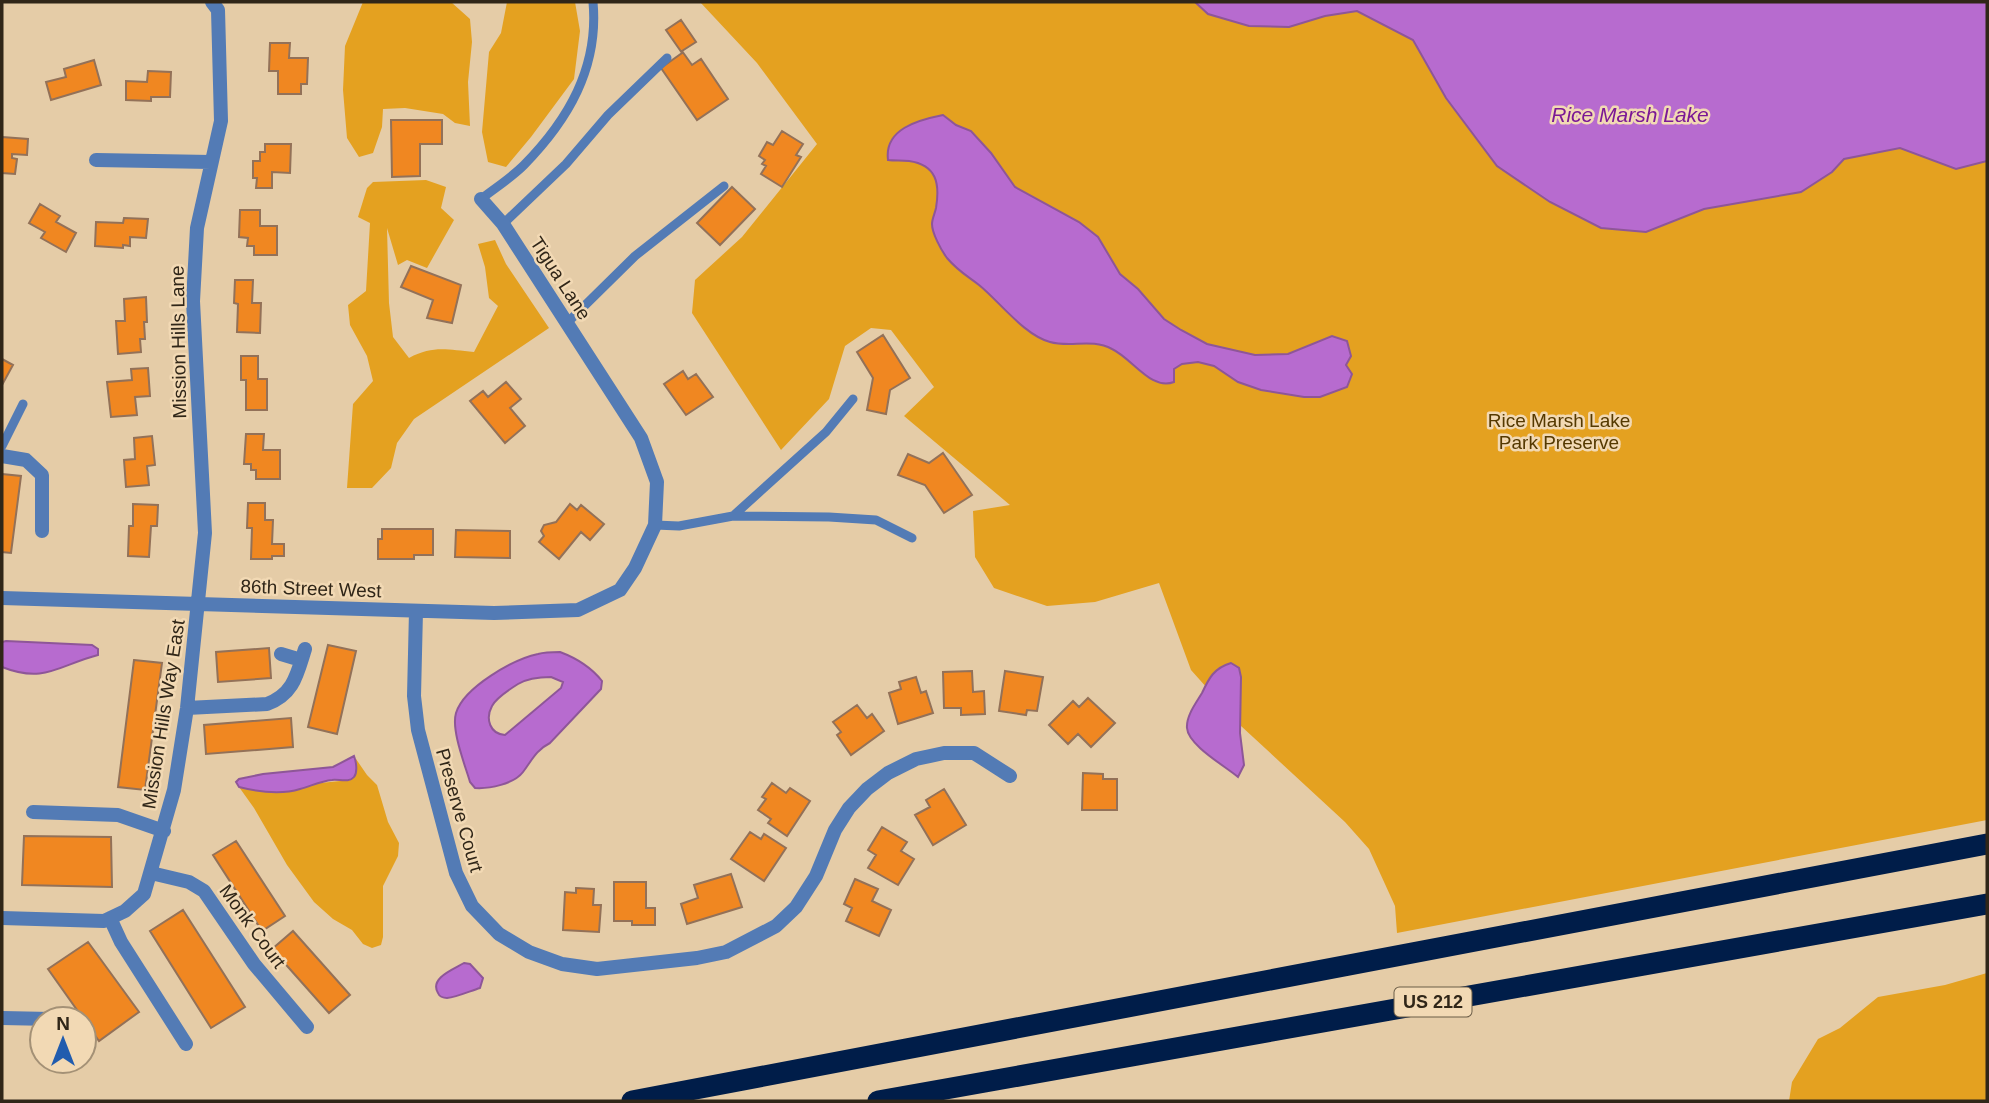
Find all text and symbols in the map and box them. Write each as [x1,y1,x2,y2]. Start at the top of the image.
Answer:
water label: Rice Marsh Lake [1551,103,1709,126]
street label: Tigua Lane [526,233,595,324]
street label: Mission Hills Lane [167,265,190,419]
park label: Rice Marsh Lake Park Preserve [1488,410,1630,453]
street label: 86th Street West [240,576,383,601]
street label: Mission Hills Way East [138,617,189,810]
street label: Preserve Court [432,746,487,875]
street label: Monk Court [215,880,290,973]
road number: US 212 [1394,987,1472,1016]
north arrow [28,1005,98,1075]
text: N [56,1013,70,1034]

